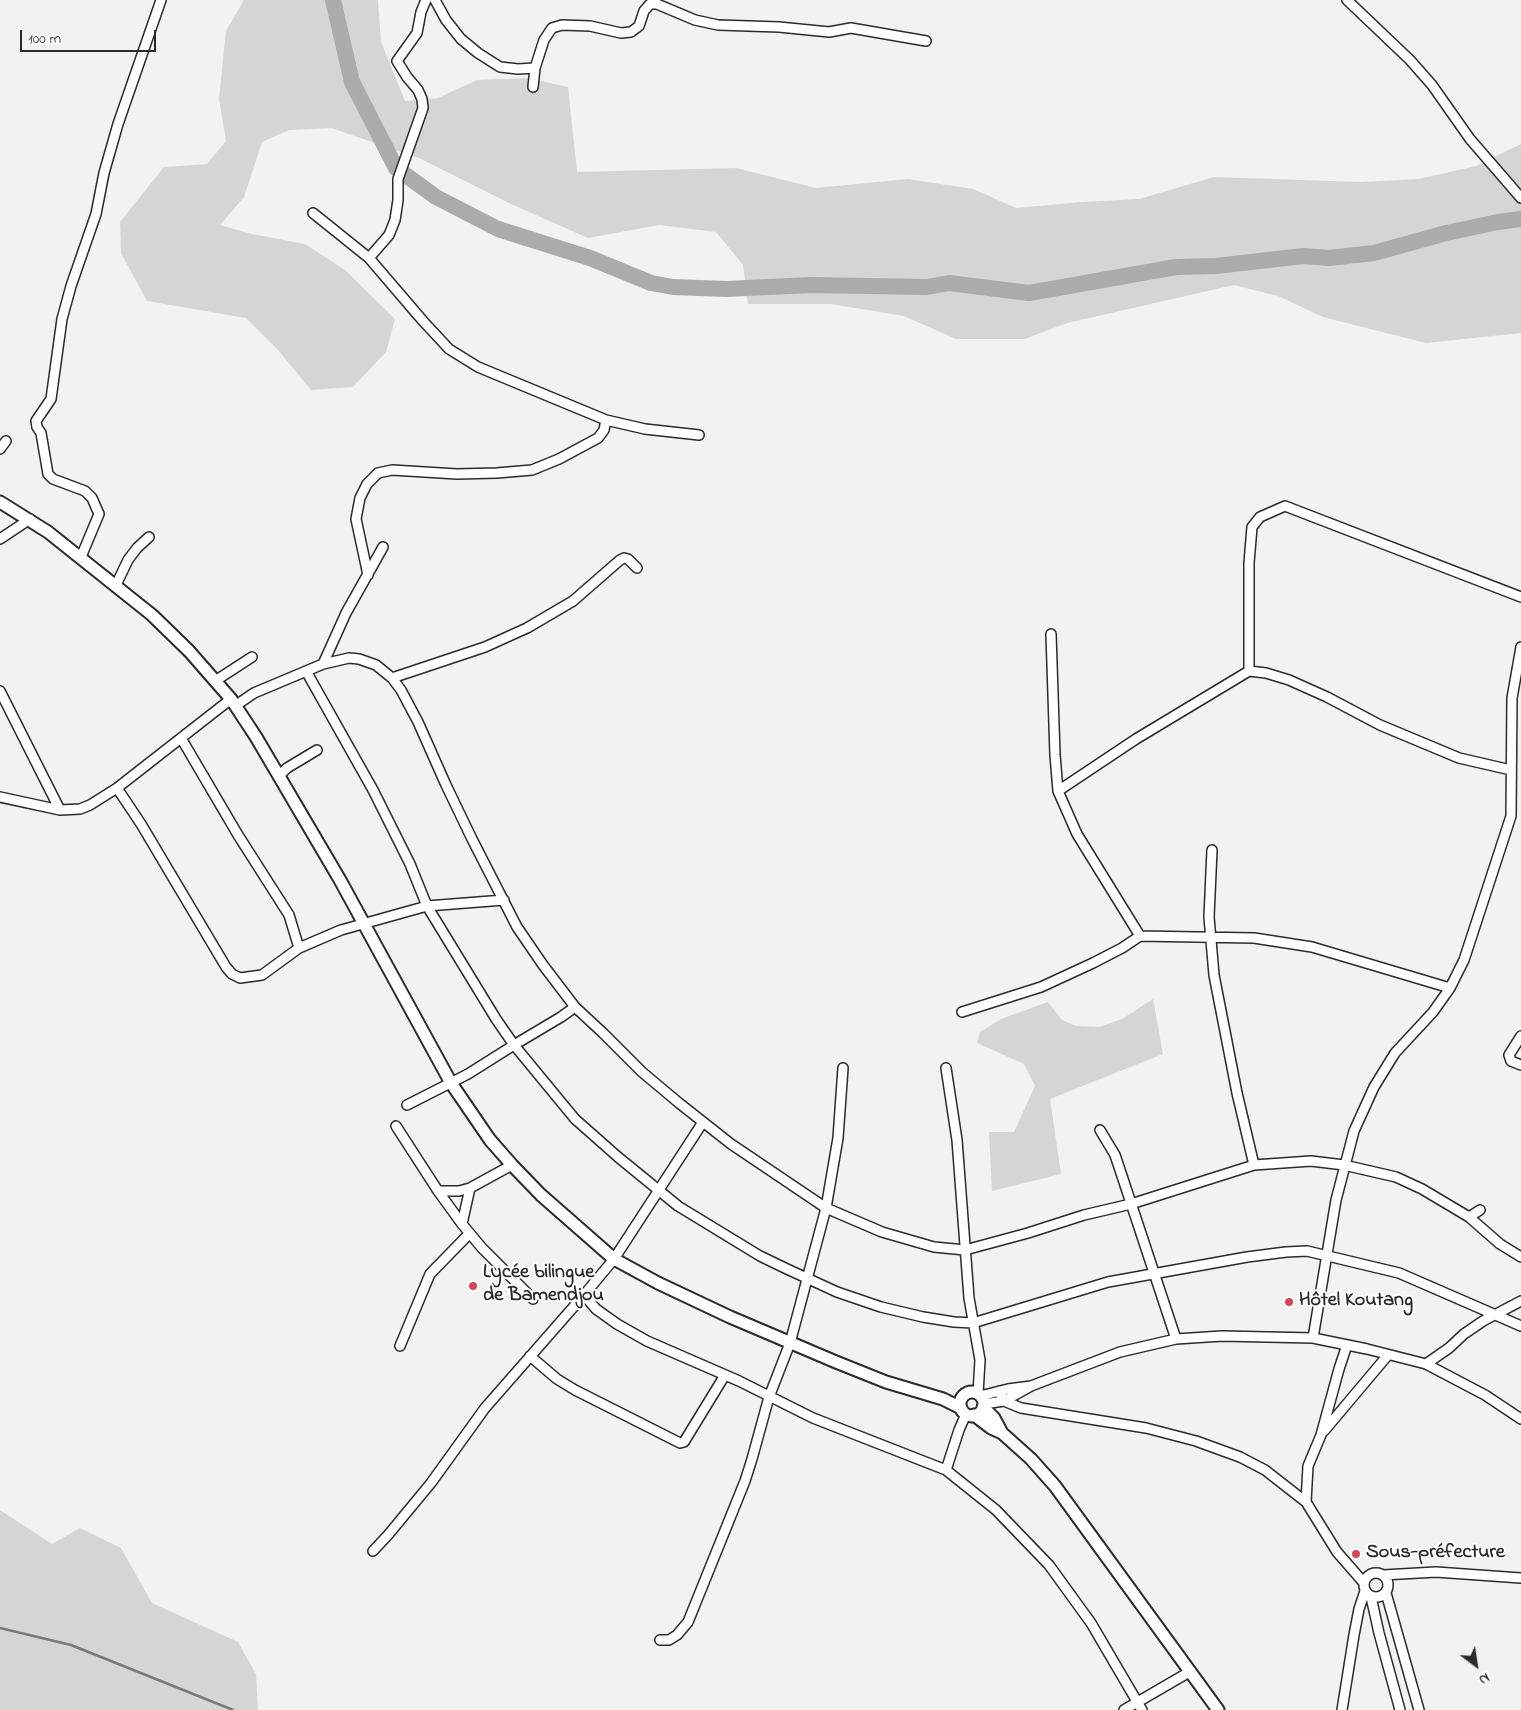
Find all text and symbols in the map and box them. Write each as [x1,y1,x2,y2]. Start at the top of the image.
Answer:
scale bar [22,20,159,52]
text: 100 m [28,28,61,50]
place label: Lycée bilingue de Bamendjou [483,1262,604,1309]
marker: Lycée bilingue de Bamendjou [467,1280,479,1292]
place label: Hôtel Koutang [1299,1290,1413,1314]
marker: Hôtel Koutang [1283,1296,1295,1308]
place label: Sous-préfecture [1366,1542,1505,1566]
marker: Sous-préfecture [1350,1548,1362,1560]
north arrow [1451,1640,1501,1690]
text: N [1475,1667,1493,1690]

